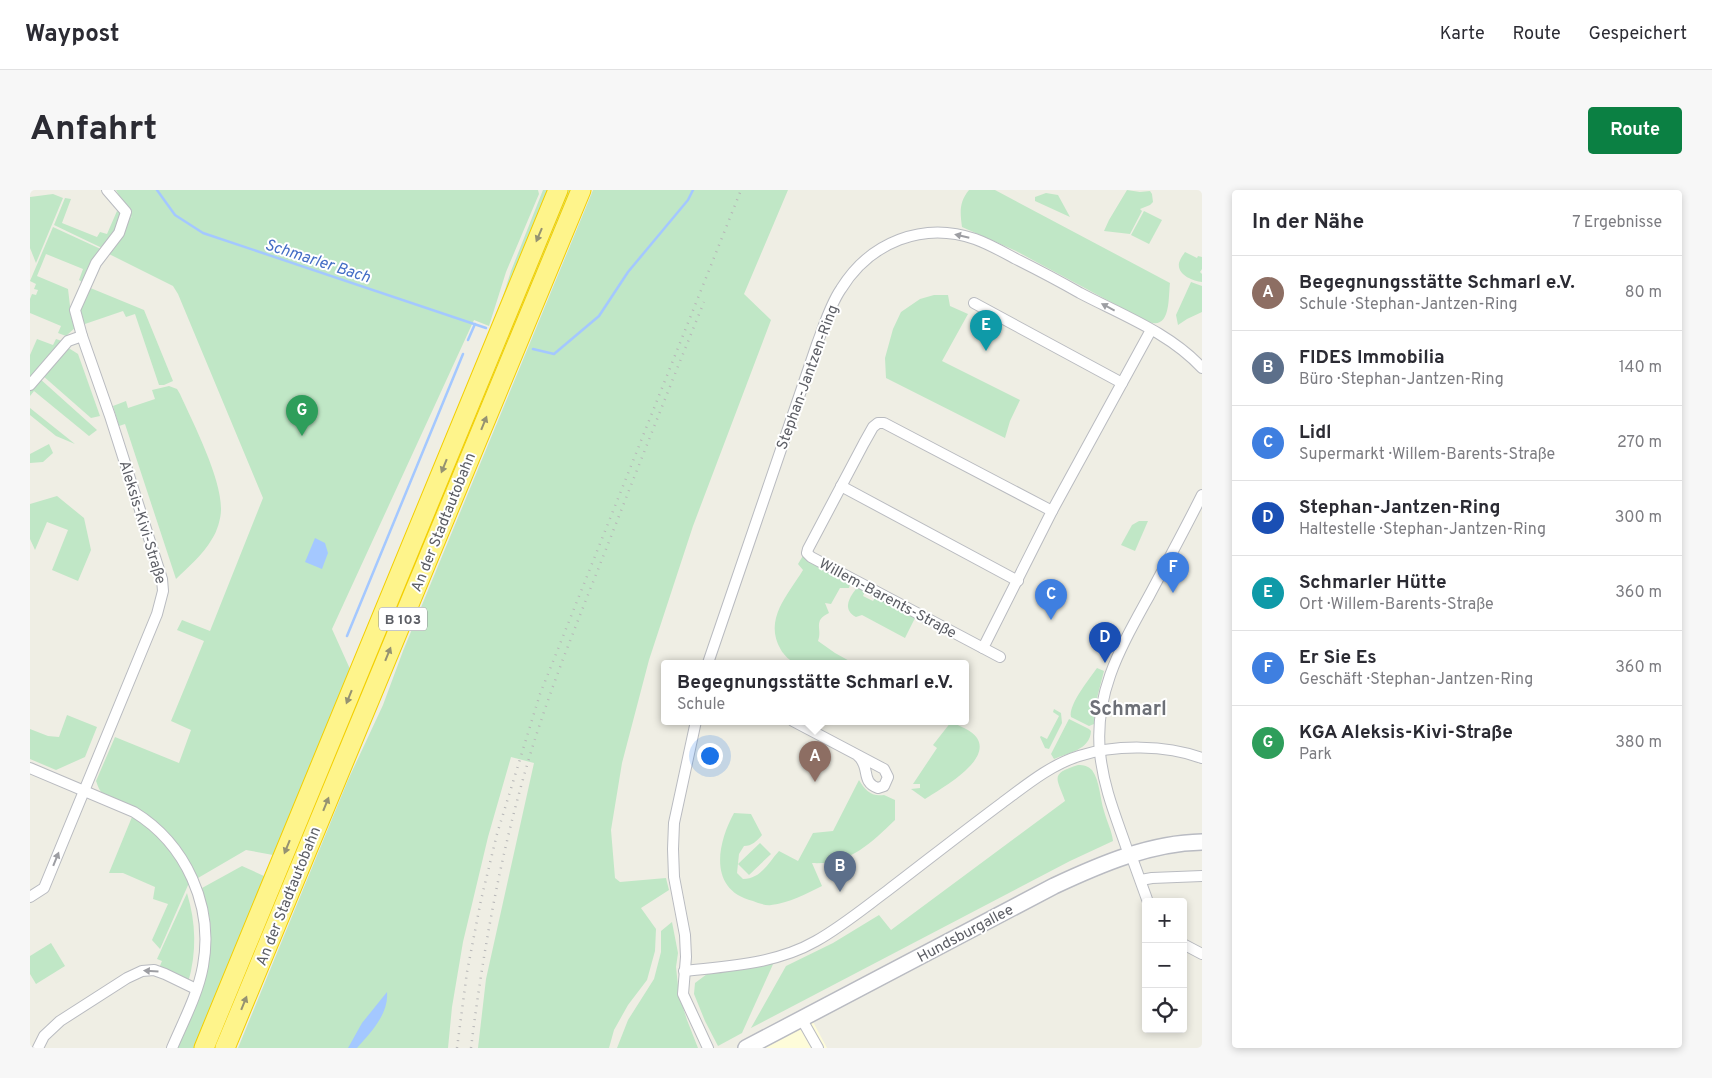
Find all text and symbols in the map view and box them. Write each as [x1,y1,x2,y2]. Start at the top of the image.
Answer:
text: Waypost [25,20,119,50]
text: Karte [1440,23,1485,46]
text: Route [1513,23,1561,46]
text: Gespeichert [1589,23,1687,46]
button: Route [1588,107,1682,154]
text: Anfahrt [30,108,157,152]
text: In der Nähe [1252,209,1364,236]
text: 7 Ergebnisse [1572,213,1662,233]
one-way arrow [535,228,543,242]
one-way arrow [955,232,970,240]
water label: Schmarler Bach [262,235,373,288]
text: Begegnungsstätte Schmarl e.V. [1299,271,1575,295]
text: A [1262,283,1274,303]
text: 80 m [1625,283,1662,303]
text: Schule · Stephan-Jantzen-Ring [1299,295,1518,315]
street label: Stephan-Jantzen-Ring [773,303,843,453]
one-way arrow [1101,303,1115,311]
pin: E [970,310,1002,351]
text: FIDES Immobilia [1299,346,1445,370]
text: B [1262,358,1274,378]
text: 140 m [1619,358,1662,378]
text: Büro · Stephan-Jantzen-Ring [1299,370,1504,390]
pin: G [286,395,318,436]
one-way arrow [480,415,488,430]
text: Lidl [1299,421,1332,445]
text: C [1263,433,1273,453]
text: 270 m [1617,433,1662,453]
text: Supermarkt · Willem-Barents-Straße [1299,445,1555,465]
street label: An der Stadtautobahn [408,450,481,595]
street label: Aleksis-Kivi-Straße [114,458,169,587]
one-way arrow [440,459,448,474]
text: Stephan-Jantzen-Ring [1299,496,1500,520]
text: D [1262,508,1274,528]
text: 300 m [1615,508,1662,528]
text: Haltestelle · Stephan-Jantzen-Ring [1299,520,1546,540]
pin: F [1157,552,1189,593]
street label: Willem-Barents-Straße [815,555,959,644]
text: Schmarler Hütte [1299,571,1446,595]
pin: C [1035,579,1067,620]
text: E [1263,583,1273,603]
text: 360 m [1615,583,1662,603]
text: Ort · Willem-Barents-Straße [1299,595,1494,615]
road number: B 103 [379,608,427,630]
pin: D [1089,622,1121,663]
text: Er Sie Es [1299,646,1377,670]
one-way arrow [385,647,393,661]
text: F [1263,658,1273,678]
text: 360 m [1615,658,1662,678]
popup [661,660,969,725]
text: Geschäft · Stephan-Jantzen-Ring [1299,670,1533,690]
text: Begegnungsstätte Schmarl e.V. [677,671,953,695]
one-way arrow [344,690,352,704]
text: Schule [677,695,725,715]
district label: Schmarl [1089,697,1167,723]
text: KGA Aleksis-Kivi-Straße [1299,721,1513,745]
text: G [1263,733,1273,753]
text: 380 m [1615,733,1662,753]
pin: A [799,741,831,782]
your location [697,743,723,769]
text: Park [1299,745,1332,765]
one-way arrow [323,797,331,811]
street label: An der Stadtautobahn [253,824,326,969]
one-way arrow [283,840,290,855]
one-way arrow [53,851,61,866]
pin: B [824,851,856,892]
map controls [1142,898,1187,1033]
button: + [1142,898,1187,943]
street label: Hundsburgallee [914,901,1017,968]
button: − [1142,943,1187,988]
one-way arrow [143,967,159,975]
button: locate [1142,988,1187,1033]
one-way arrow [240,995,248,1010]

